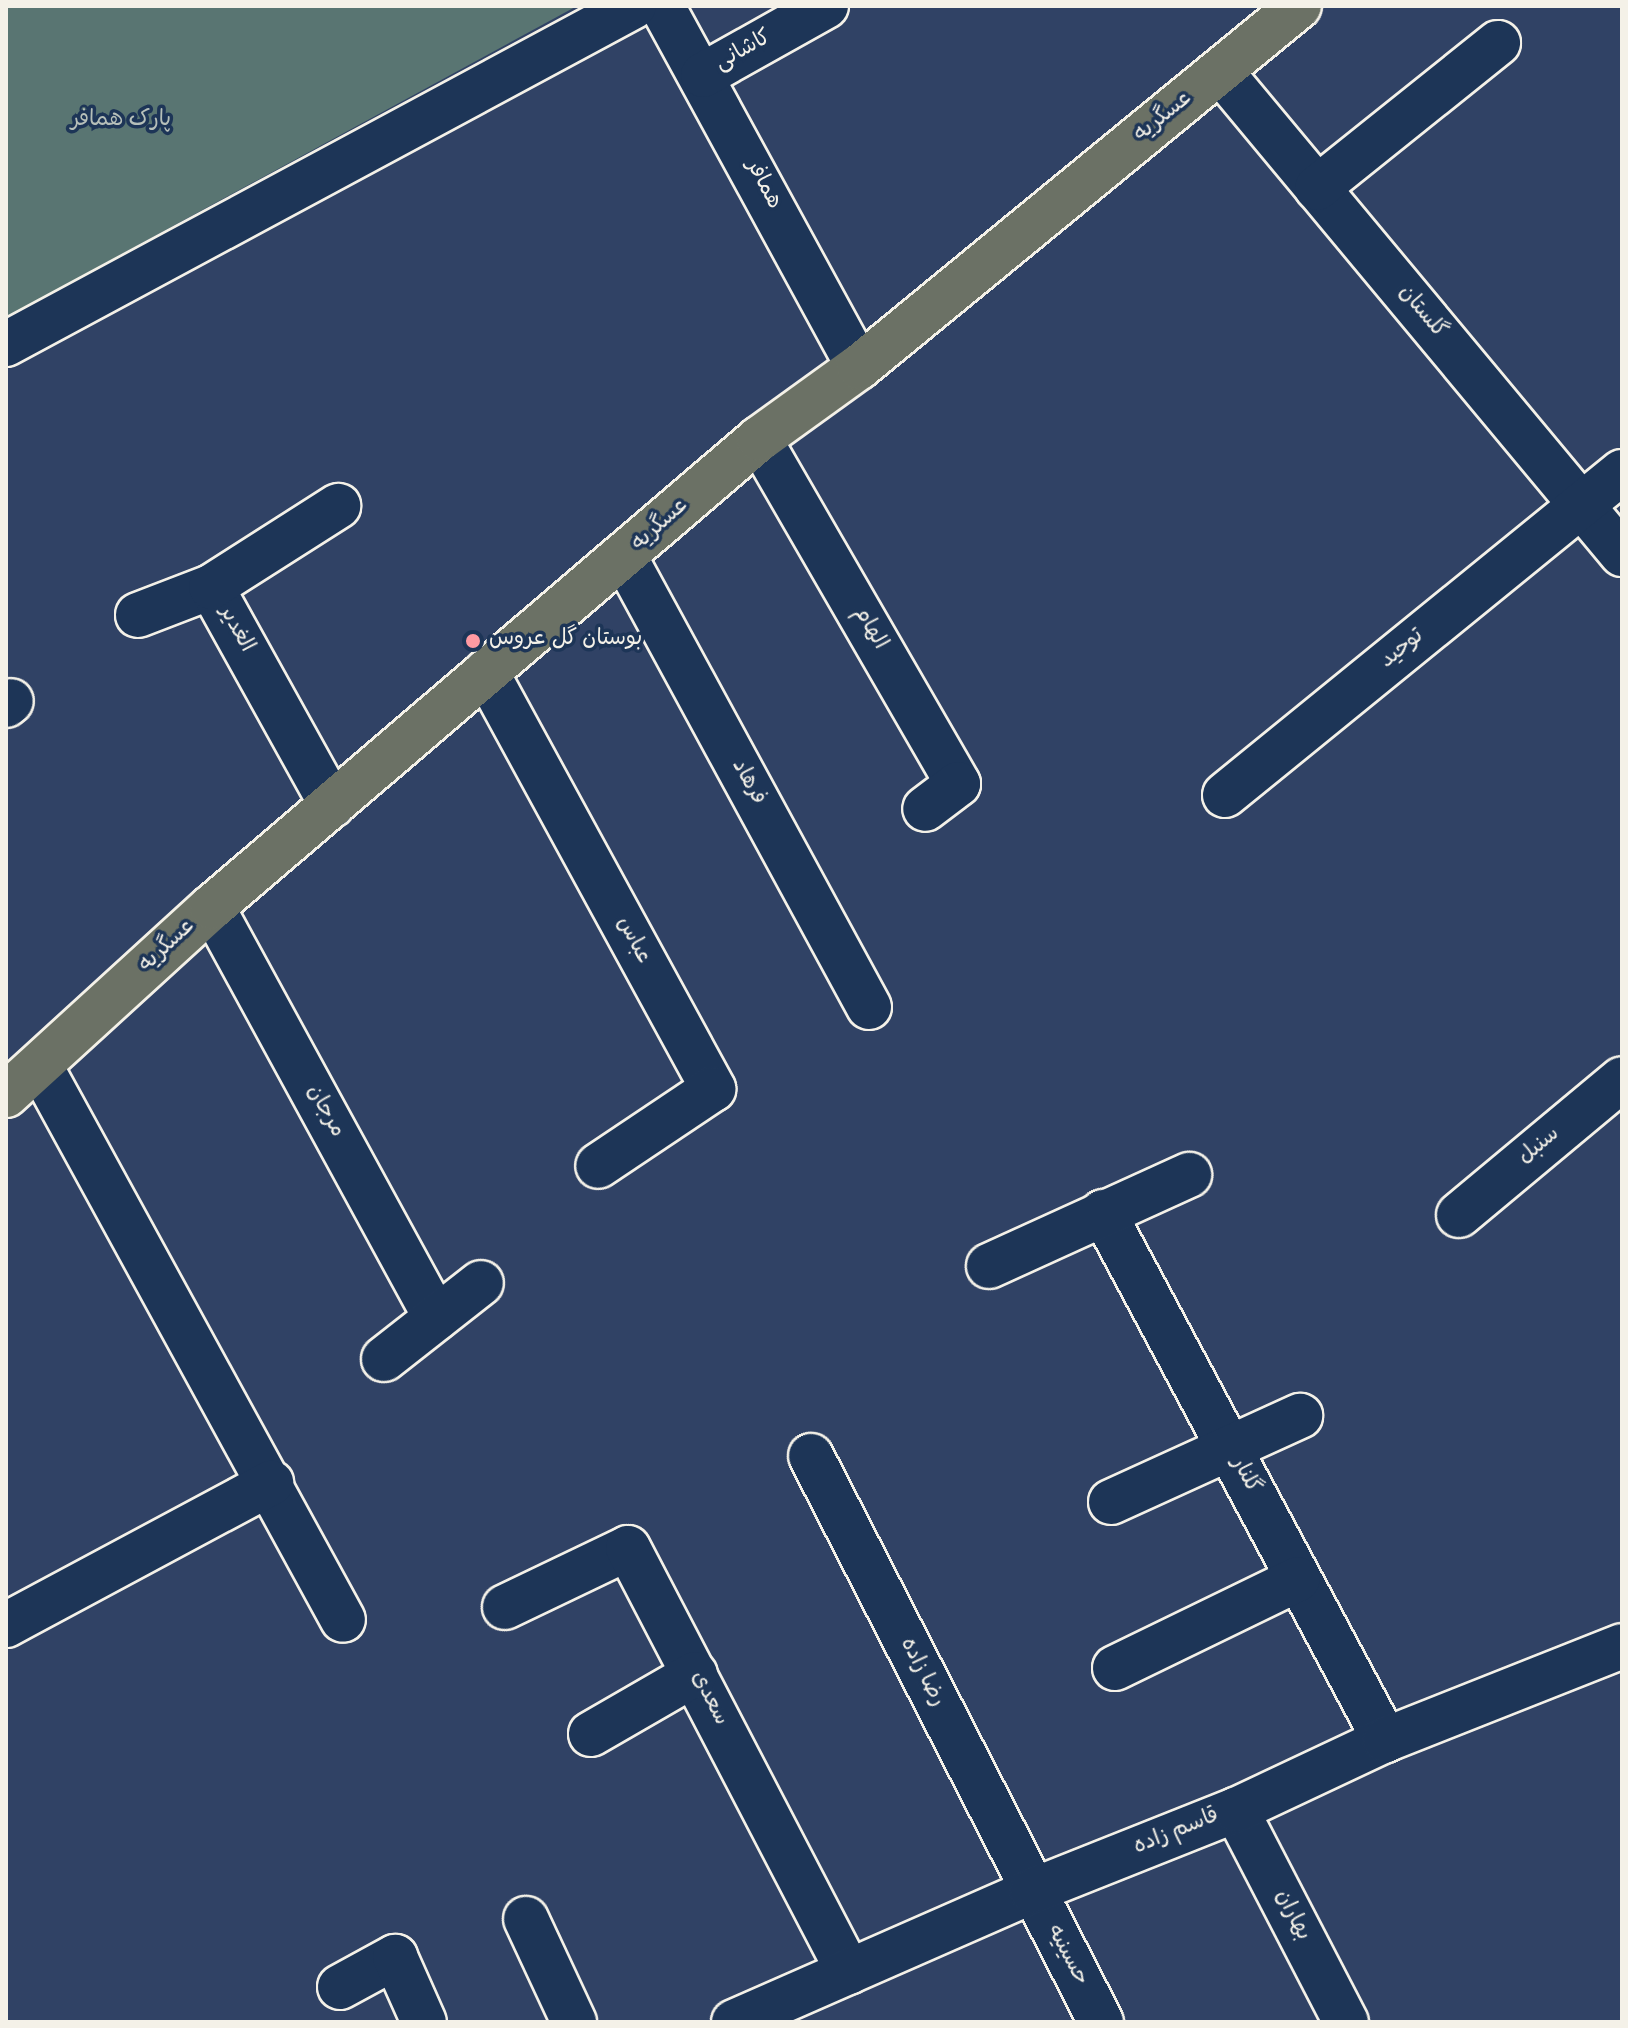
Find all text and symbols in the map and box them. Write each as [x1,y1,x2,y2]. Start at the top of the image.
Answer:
street label: کاشانی [711,26,777,78]
street label: عسگریه [1130,87,1198,149]
park label: پارک همافر [71,109,171,135]
street label: همافر [738,156,786,214]
street label: گلستان [1391,281,1451,345]
street label: عسگریه [627,494,695,558]
street label: الغدیر [212,602,258,658]
street label: الهام [846,603,892,655]
street label: توحید [1376,624,1430,676]
place label: بوستان گل عروس [489,628,642,654]
marker: بوستان گل عروس [464,632,482,650]
street label: فرهاد [724,756,770,810]
street label: عباس [609,913,655,969]
street label: عسگریه [135,915,201,979]
street label: مرجان [299,1081,349,1143]
street label: سنبل [1514,1122,1566,1172]
street label: گلنار [1224,1453,1264,1499]
street label: رضا زاده [892,1634,950,1712]
street label: سعدی [683,1667,733,1731]
street label: قاسم زاده [1130,1804,1224,1862]
street label: بهاران [1267,1886,1315,1946]
street label: حسینیه [1039,1921,1093,1991]

